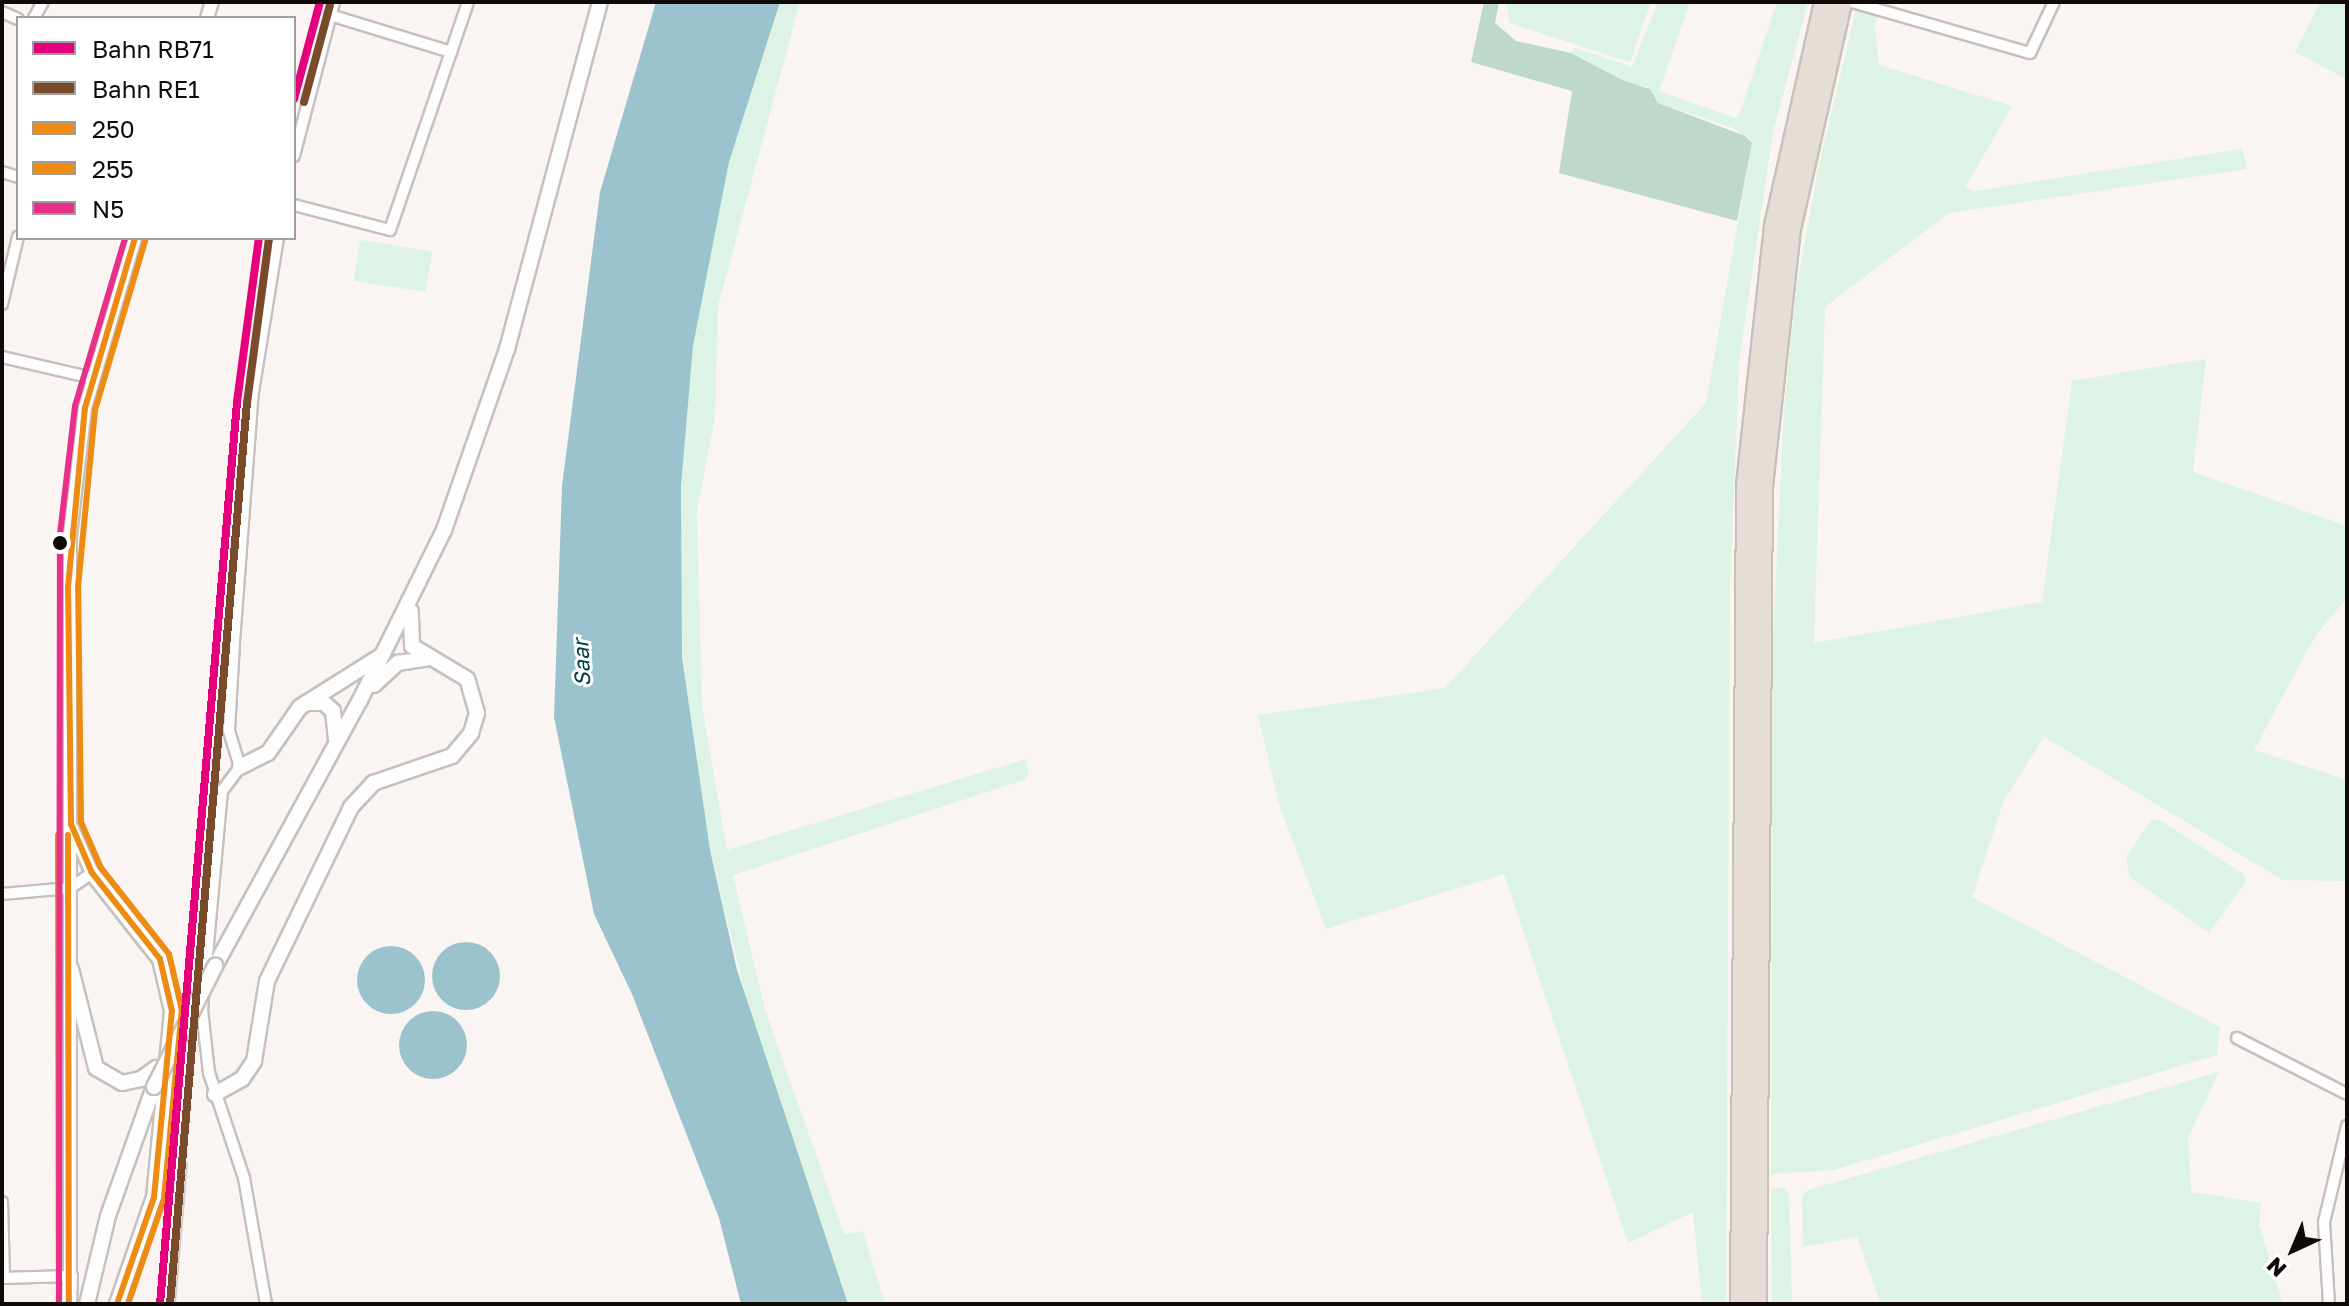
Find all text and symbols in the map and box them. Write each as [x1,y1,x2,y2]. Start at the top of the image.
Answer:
legend [16,16,296,240]
text: Bahn RB71 [92,34,214,63]
text: Bahn RE1 [92,74,200,103]
text: 250 [92,114,135,143]
text: 255 [92,154,134,183]
text: N5 [92,194,124,223]
unlabelled marker [52,535,68,551]
water label: Saar [567,639,595,687]
north arrow [2253,1210,2333,1290]
text: N [2261,1252,2291,1283]

